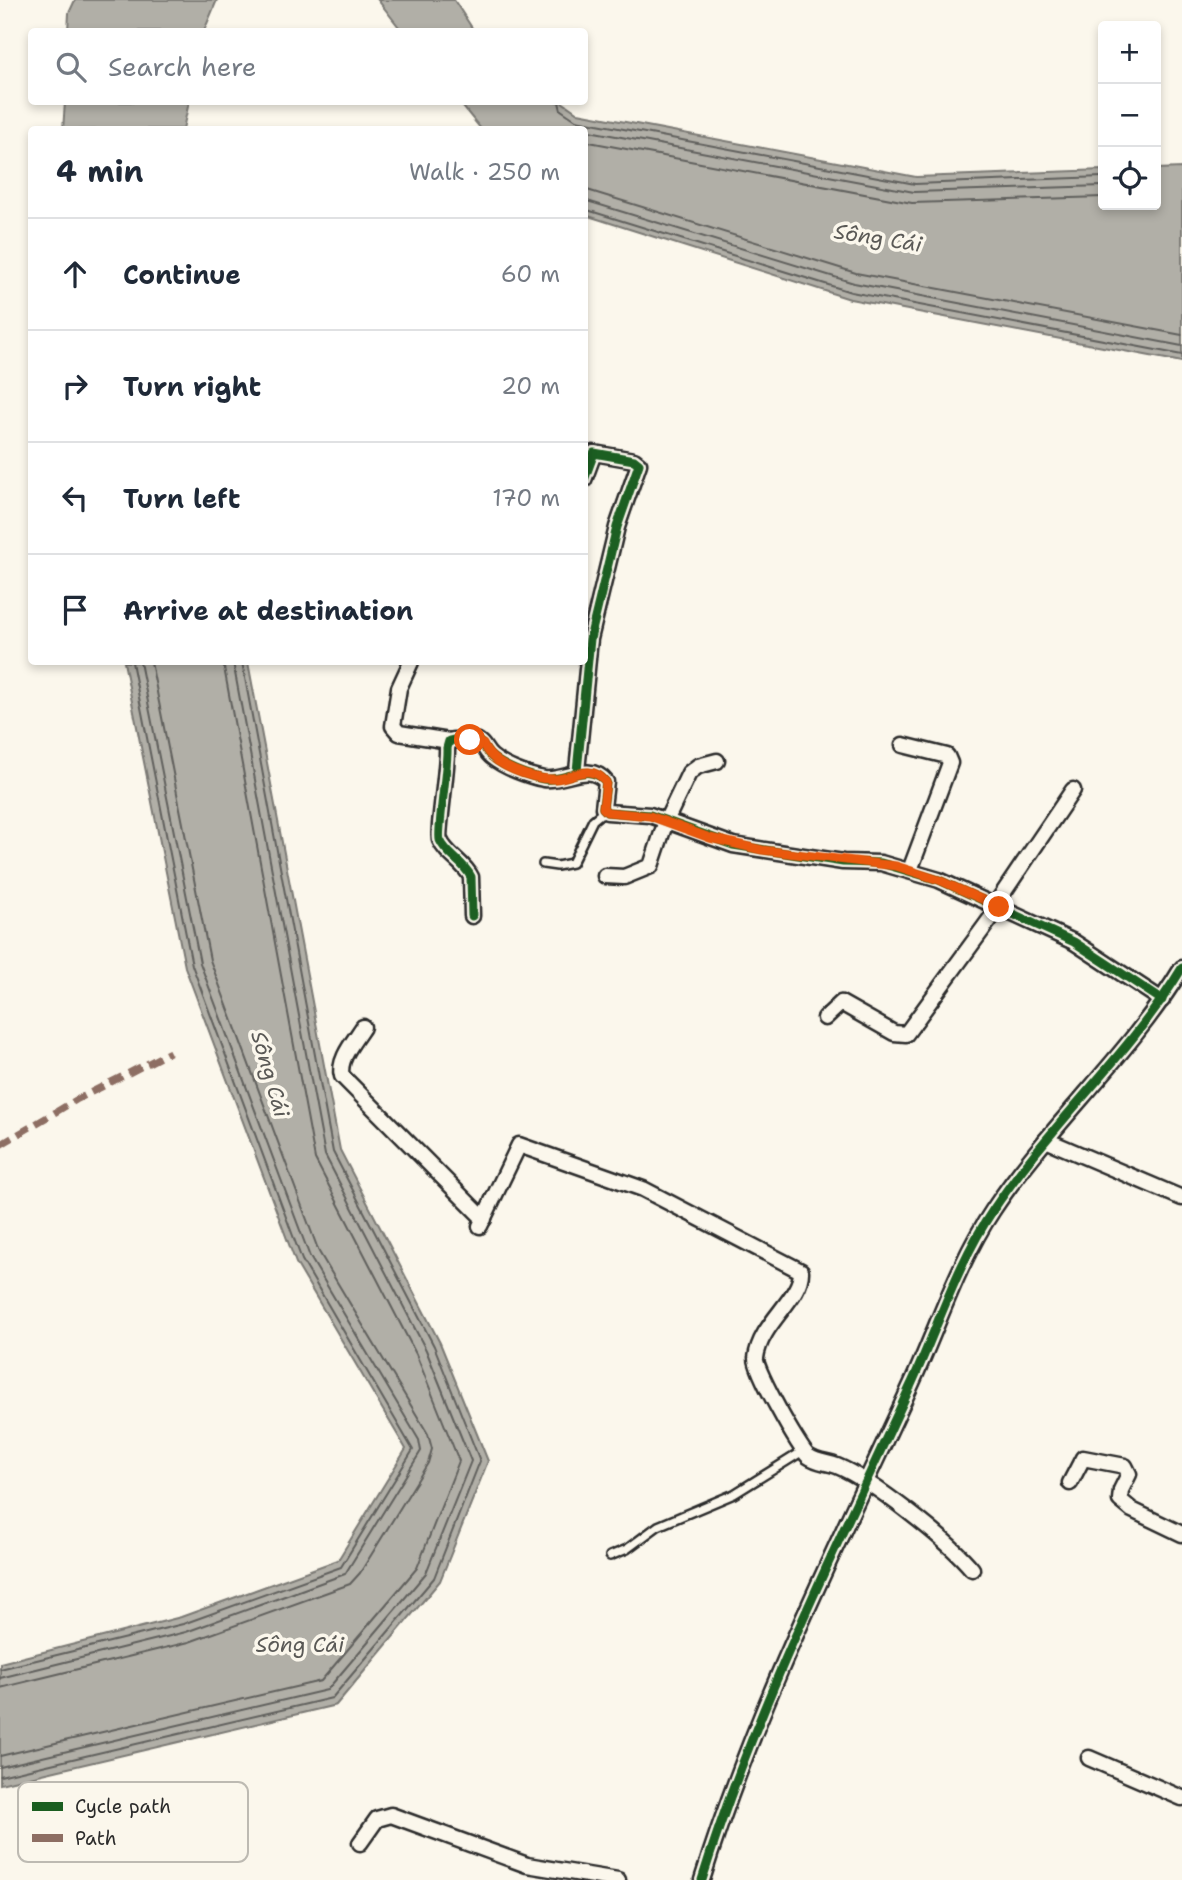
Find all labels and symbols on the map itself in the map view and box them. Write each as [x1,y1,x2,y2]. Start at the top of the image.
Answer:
water label: Sông Cái [832,217,925,259]
route start [454,724,485,755]
route end [983,891,1014,922]
water label: Sông Cái [244,1028,296,1121]
water label: Sông Cái [256,1631,345,1659]
legend [18,1782,248,1862]
text: Cycle path [75,1794,171,1819]
text: Path [75,1826,117,1851]

